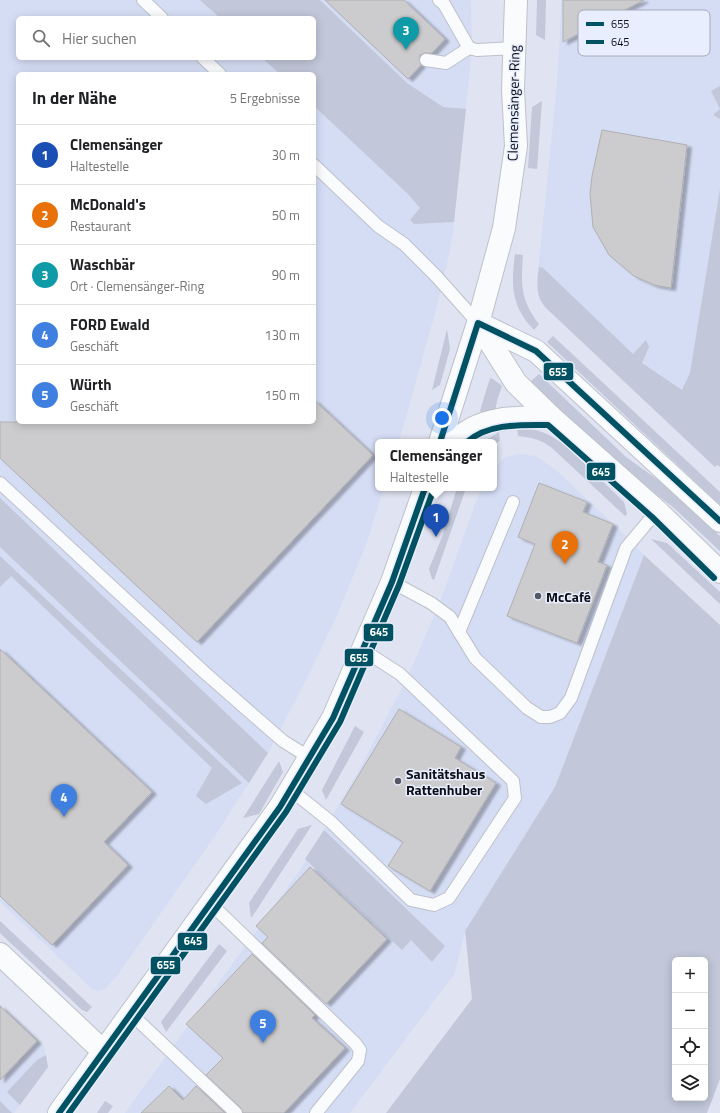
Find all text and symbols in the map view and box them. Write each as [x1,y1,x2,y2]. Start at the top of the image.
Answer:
legend [578,10,710,56]
search box [16,16,316,60]
text: 655 [611,16,629,32]
pin: 3 [393,17,419,50]
icon: search [30,27,52,49]
text: Hier suchen [62,27,137,50]
text: 645 [611,34,629,50]
street label: Clemensänger-Ring [501,45,525,161]
text: In der Nähe [32,85,117,111]
text: 5 Ergebnisse [230,88,300,108]
text: Clemensänger [70,133,163,156]
text: 1 [41,145,49,165]
text: 30 m [272,145,300,165]
text: Haltestelle [70,156,129,176]
text: McDonald's [70,193,146,216]
text: 2 [41,205,49,225]
text: 50 m [272,205,300,225]
text: Restaurant [70,216,131,236]
text: Waschbär [70,253,135,276]
text: 3 [41,265,49,285]
text: 90 m [272,265,300,285]
text: Ort · Clemensänger-Ring [70,276,204,296]
text: FORD Ewald [70,313,150,336]
text: 4 [41,325,49,345]
text: 130 m [264,325,300,345]
text: Geschäft [70,336,119,356]
line badge: 655 [543,362,574,381]
text: 655 [549,364,567,380]
text: Würth [70,373,111,396]
text: 5 [41,385,49,405]
text: 150 m [264,385,300,405]
text: Geschäft [70,396,119,416]
your location [432,408,452,428]
popup [375,439,497,491]
text: Clemensänger [390,444,482,467]
line badge: 645 [586,462,616,481]
text: 645 [592,464,610,480]
text: Haltestelle [390,467,449,487]
pin: 1 [423,504,449,537]
pin: 2 [552,531,578,564]
place label: McCafé [546,586,591,607]
marker: McCafé [533,591,543,601]
line badge: 645 [363,623,394,642]
text: 645 [370,624,388,640]
line badge: 655 [344,648,374,667]
text: 655 [350,650,368,666]
place label: Sanitätshaus Rattenhuber [406,763,486,800]
marker: Sanitätshaus Rattenhuber [393,776,403,786]
pin: 4 [51,784,77,817]
line badge: 645 [177,932,208,951]
text: 645 [184,933,202,949]
line badge: 655 [150,956,181,975]
text: 655 [157,957,175,973]
map controls [672,957,708,1101]
button: + [672,957,708,993]
button: − [672,993,708,1029]
pin: 5 [250,1010,276,1043]
button: locate [672,1029,708,1065]
button: layers [672,1065,708,1101]

